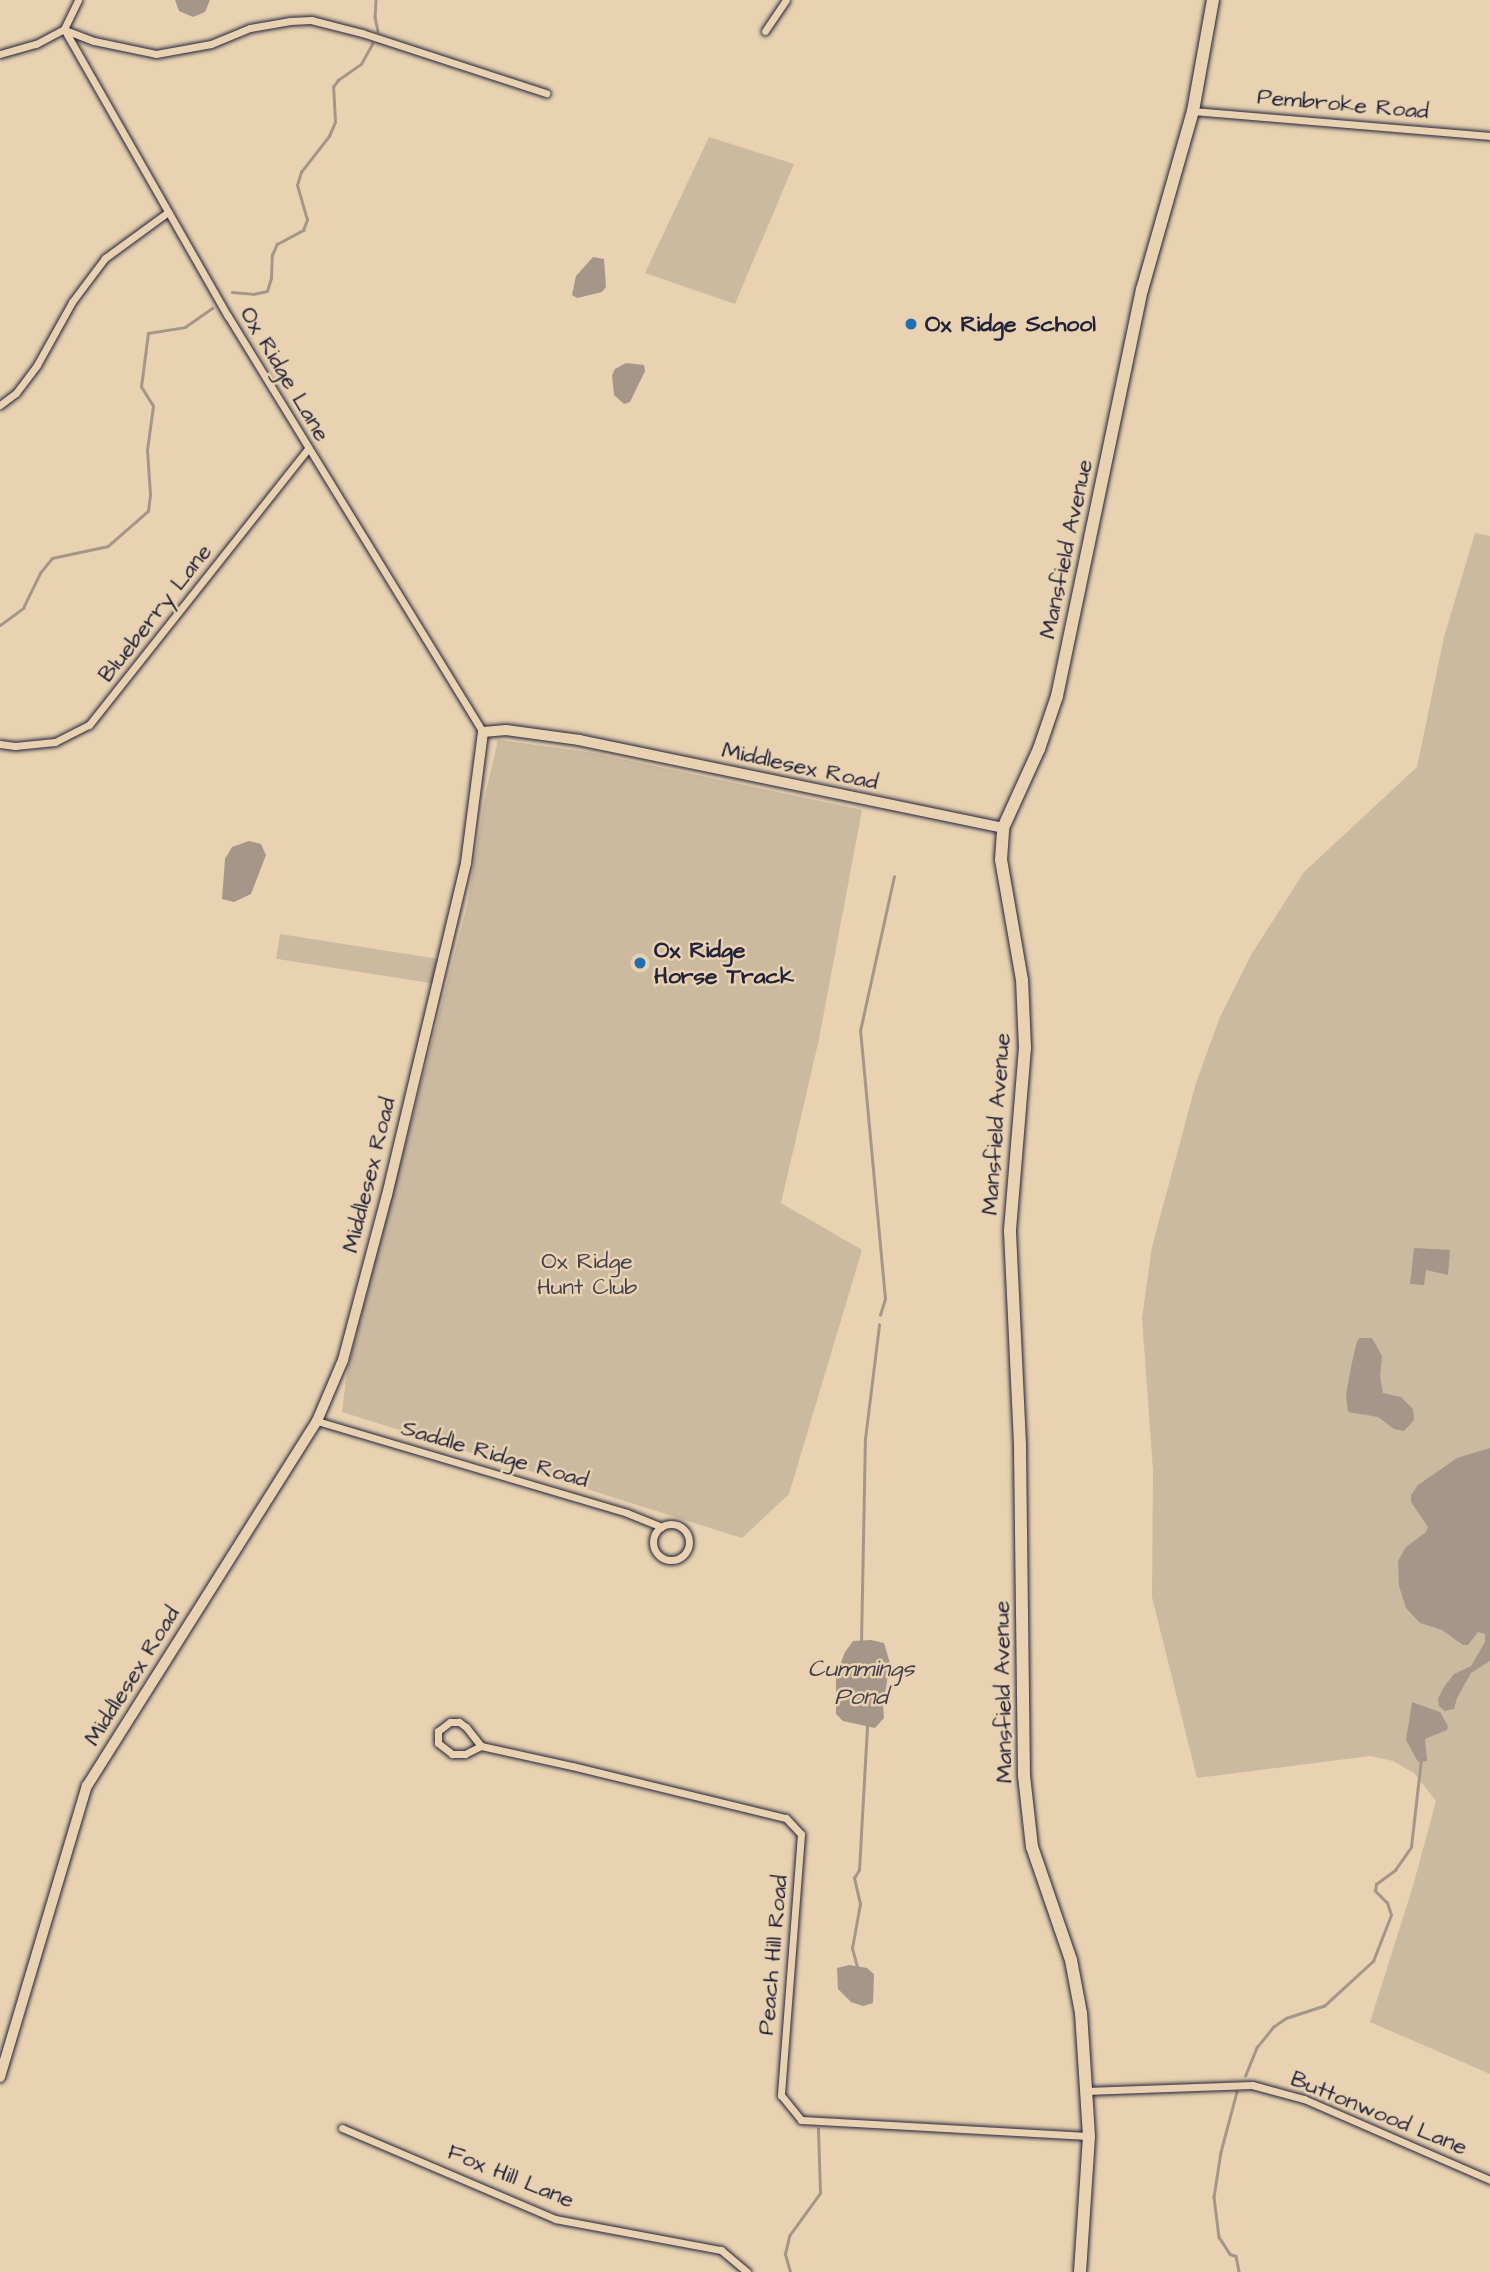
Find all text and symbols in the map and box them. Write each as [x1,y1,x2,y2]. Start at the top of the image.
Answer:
street label: Pembroke Road [1256,83,1430,125]
street label: Ox Ridge Lane [234,302,336,446]
place label: Ox Ridge School [925,310,1096,338]
marker: Ox Ridge School [903,316,919,332]
street label: Mansfield Avenue [1034,457,1098,641]
street label: Blueberry Lane [92,538,218,688]
street label: Middlesex Road [719,736,881,796]
place label: Ox Ridge Horse Track [654,936,794,990]
marker: Ox Ridge Horse Track [632,955,648,971]
street label: Mansfield Avenue [976,1032,1016,1216]
street label: Middlesex Road [336,1095,402,1255]
park label: Ox Ridge Hunt Club [537,1247,637,1301]
street label: Saddle Ridge Road [398,1414,592,1494]
street label: Mansfield Avenue [988,1600,1018,1784]
street label: Middlesex Road [78,1601,186,1751]
water label: Cummings Pond [808,1656,914,1712]
street label: Peach Hill Road [752,1874,794,2036]
street label: Buttonwood Lane [1287,2065,1471,2161]
street label: Fox Hill Lane [444,2138,578,2214]

